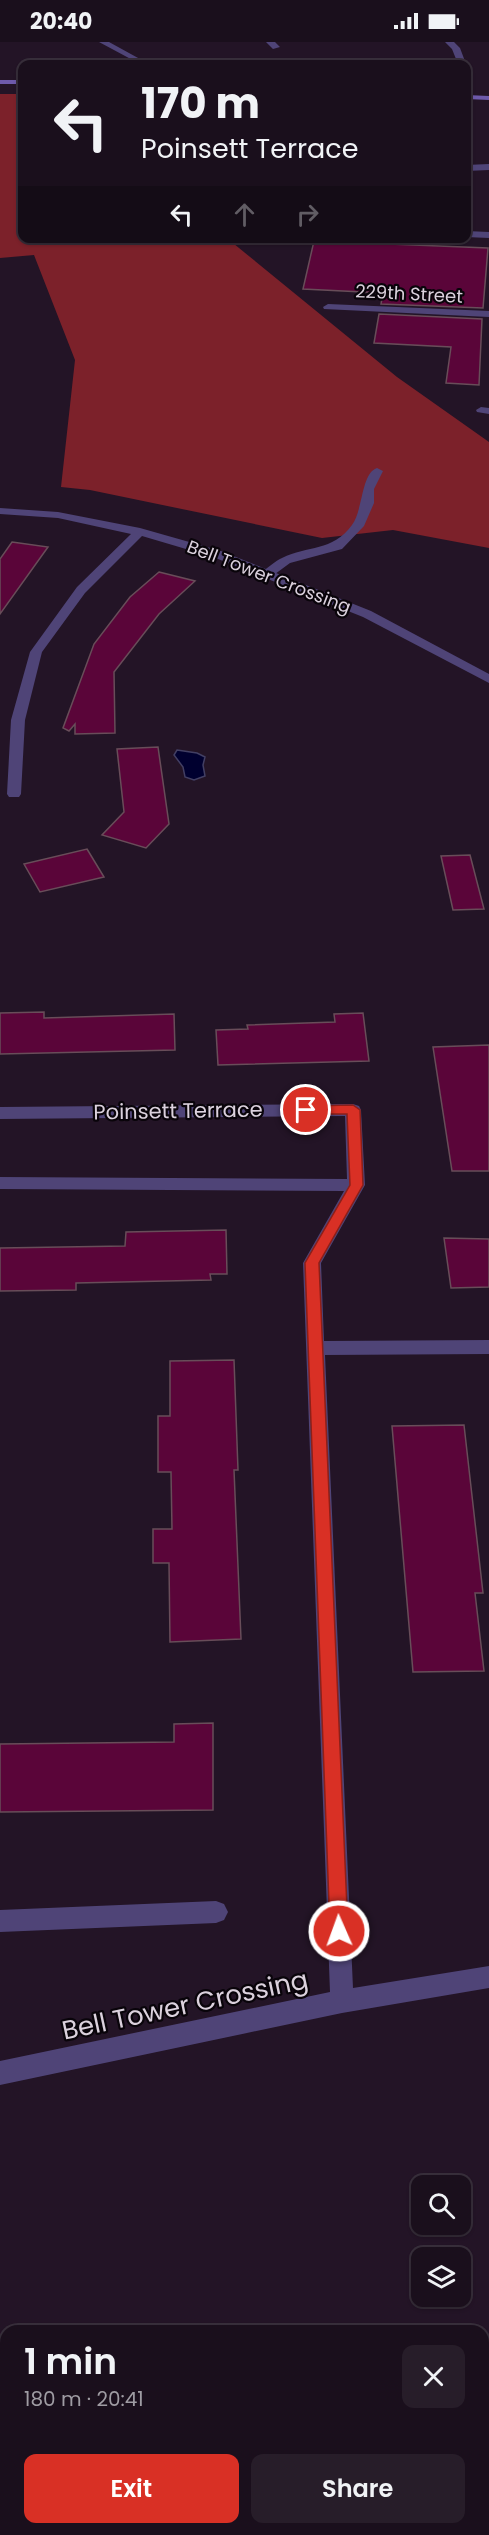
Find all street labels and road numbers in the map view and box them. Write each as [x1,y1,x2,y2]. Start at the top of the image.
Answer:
street label: 229th Street [355,278,463,309]
street label: Bell Tower Crossing [184,534,355,619]
street label: Poinsett Terrace [93,1095,263,1126]
street label: Bell Tower Crossing [59,1961,311,2049]

